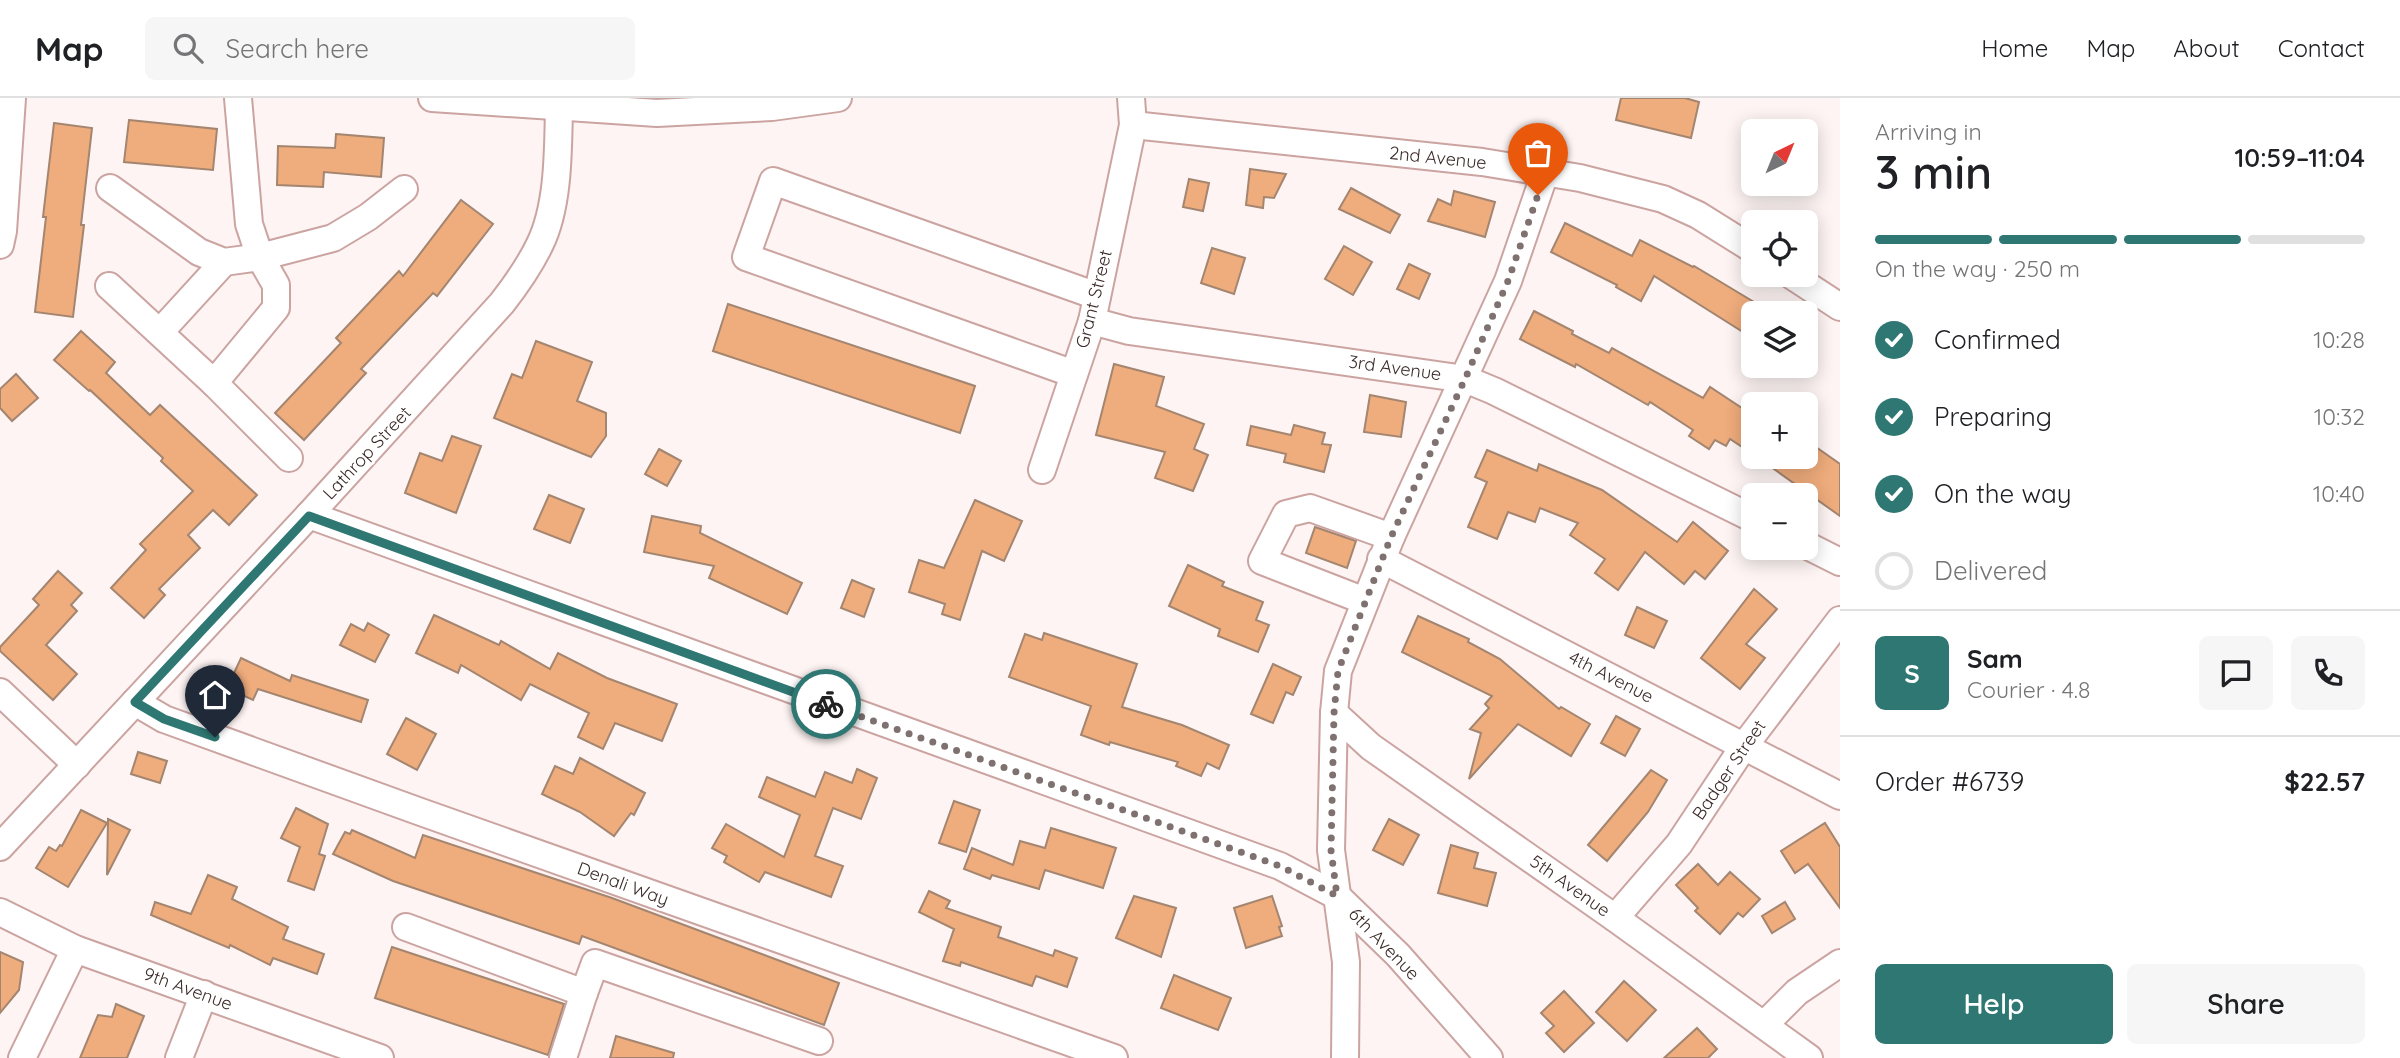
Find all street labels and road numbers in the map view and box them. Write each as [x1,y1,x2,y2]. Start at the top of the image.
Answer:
street label: 2nd Avenue [1388,141,1488,174]
street label: Grant Street [1070,247,1117,351]
street label: 3rd Avenue [1347,350,1443,385]
street label: Lathrop Street [318,401,416,504]
street label: 4th Avenue [1565,645,1658,708]
street label: Badger Street [1687,715,1770,824]
street label: 5th Avenue [1526,850,1615,922]
street label: Denali Way [574,856,672,911]
street label: 6th Avenue [1344,902,1425,985]
street label: 9th Avenue [141,962,236,1015]

